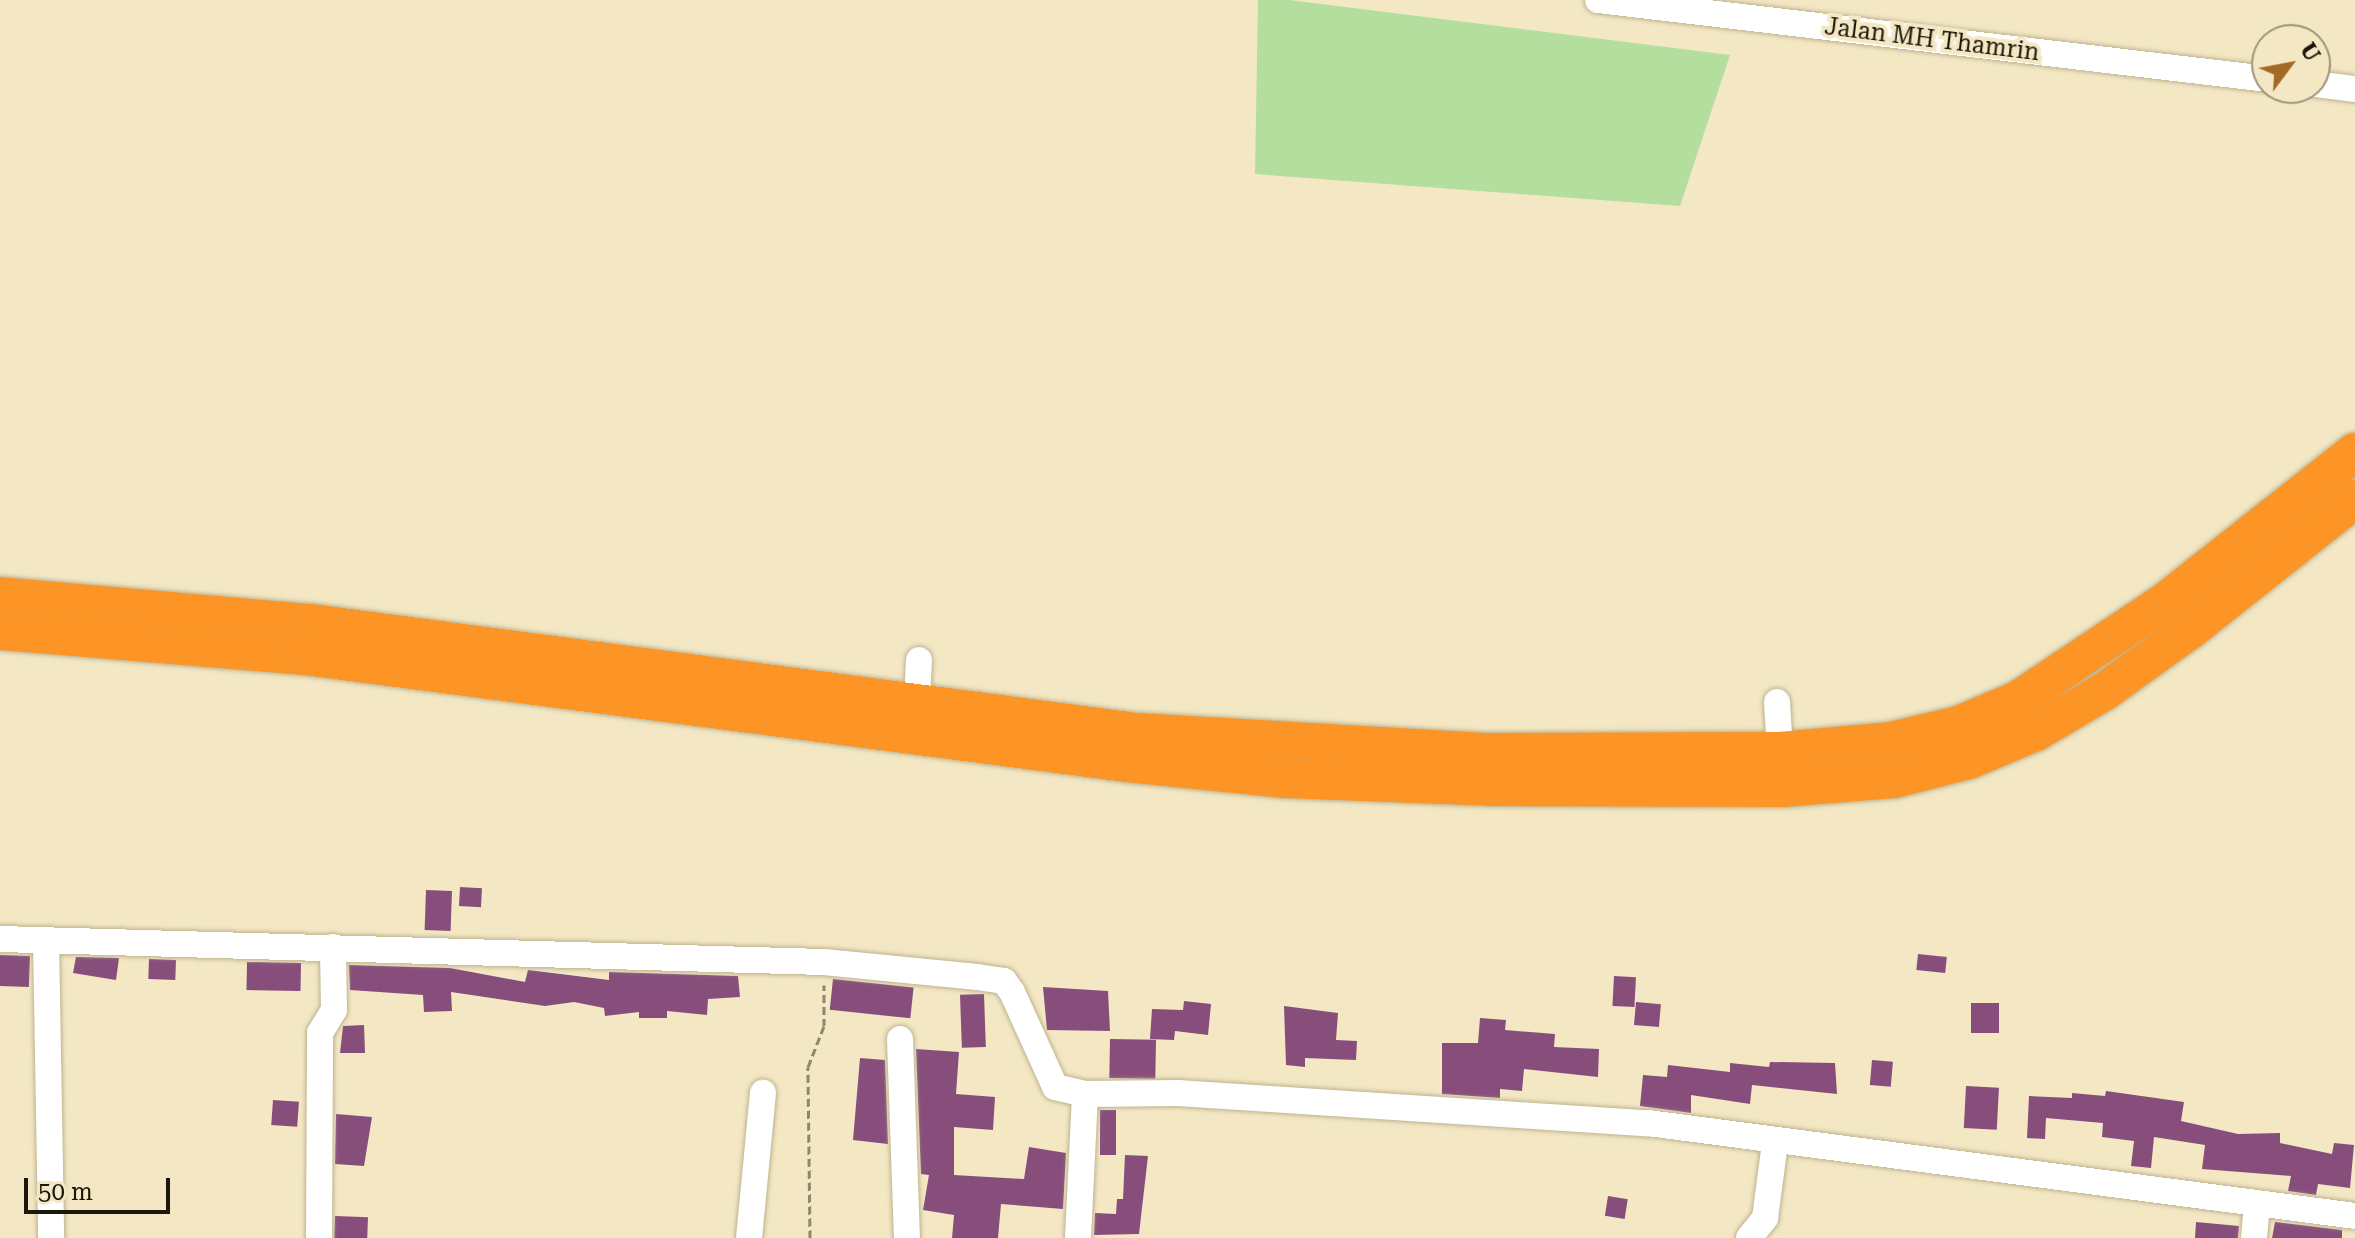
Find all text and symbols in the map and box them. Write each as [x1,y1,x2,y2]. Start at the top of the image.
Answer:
street label: Jalan MH Thamrin [1823,13,2041,67]
north arrow [2251,24,2331,104]
text: U [2295,38,2325,66]
scale bar [28,1162,174,1212]
text: 50 m [38,1178,93,1206]

